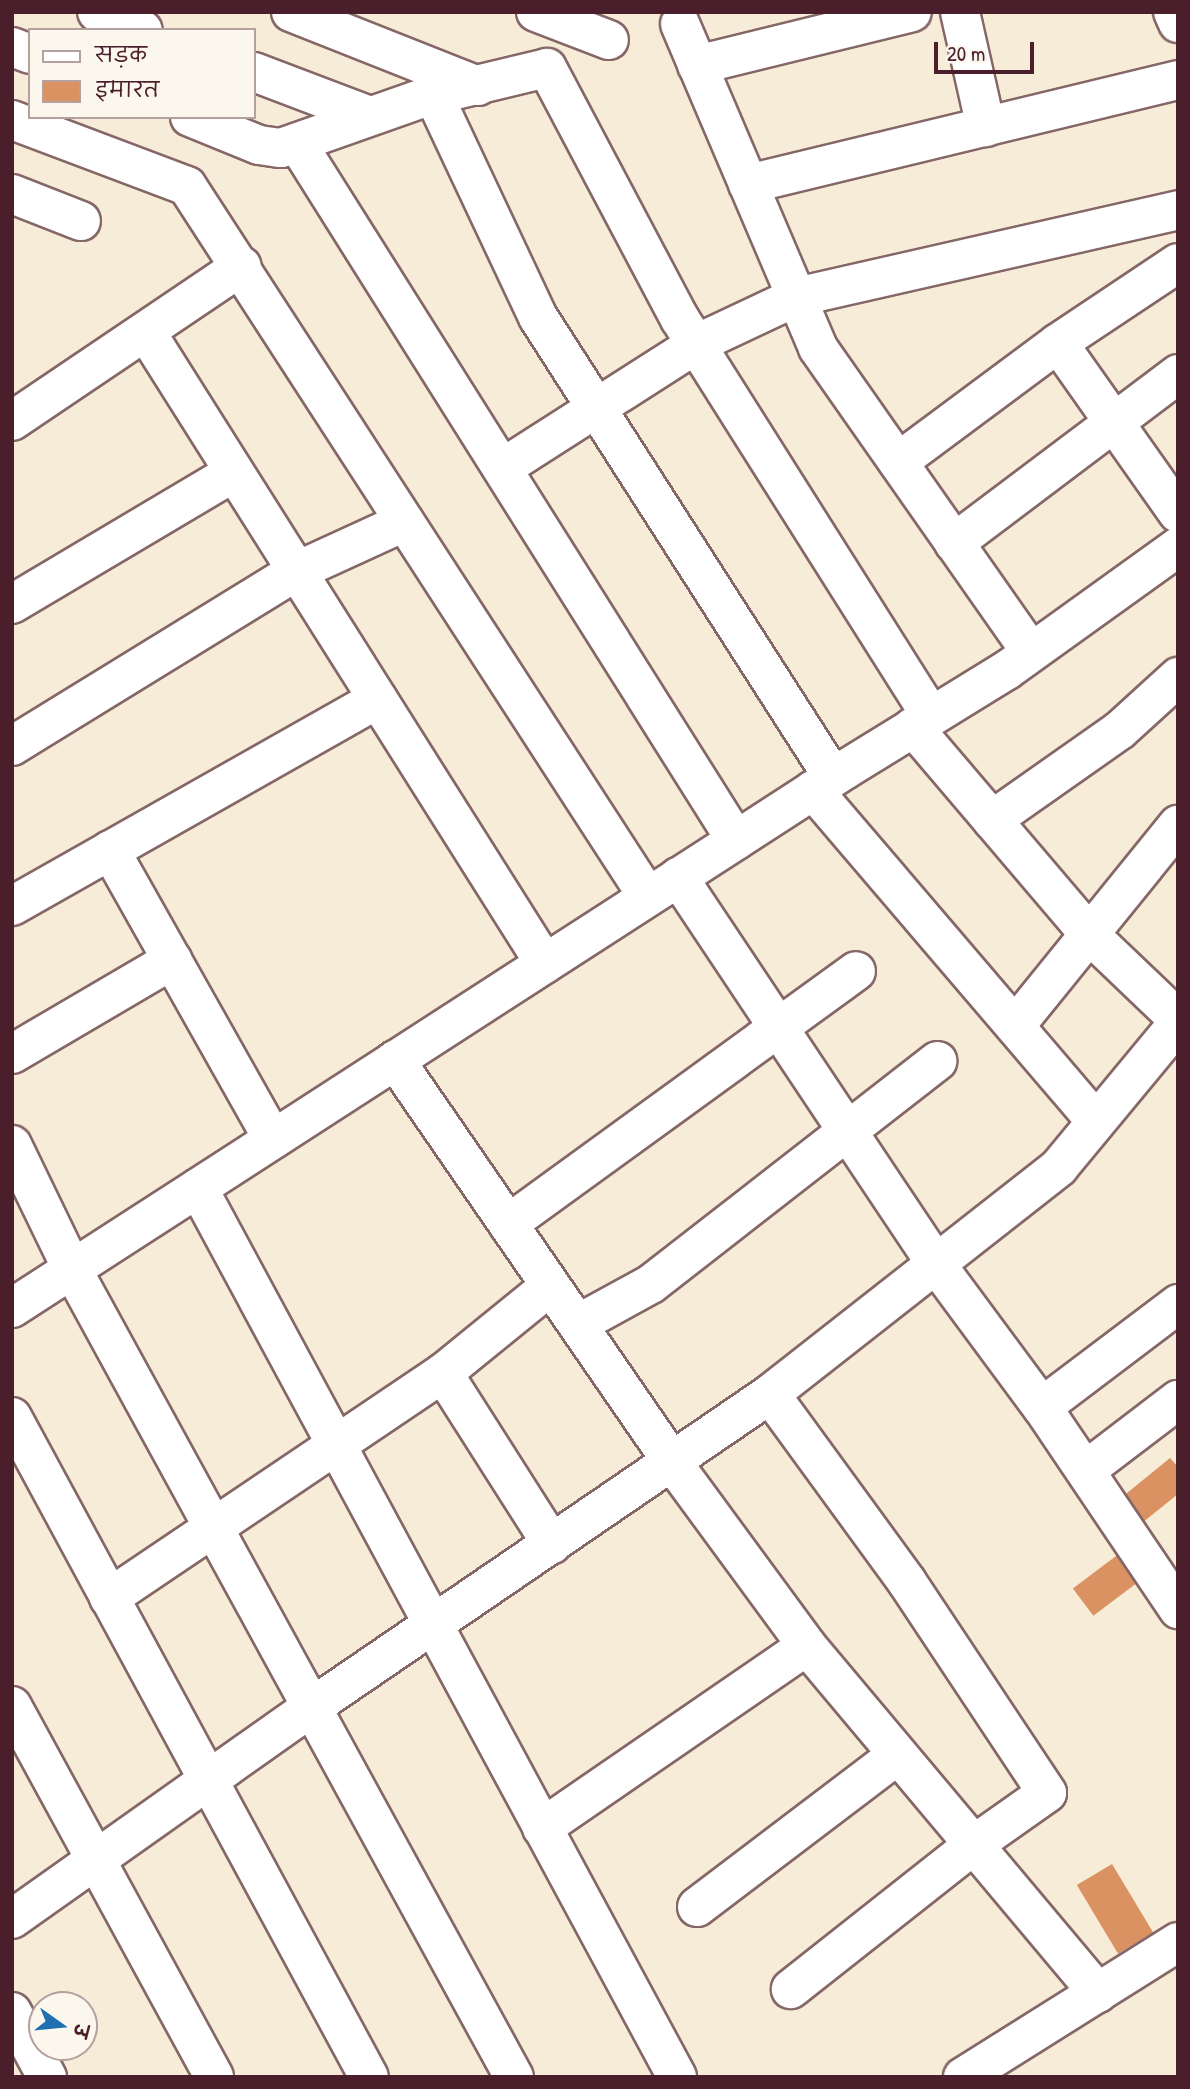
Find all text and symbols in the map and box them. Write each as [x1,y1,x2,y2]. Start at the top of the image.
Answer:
legend [28,28,256,119]
scale bar [938,28,1038,72]
text: 20 m [947,39,985,68]
text: सड़क [95,40,147,69]
text: इमारत [95,75,159,104]
north arrow [28,1991,98,2061]
text: उ [67,2021,96,2040]

